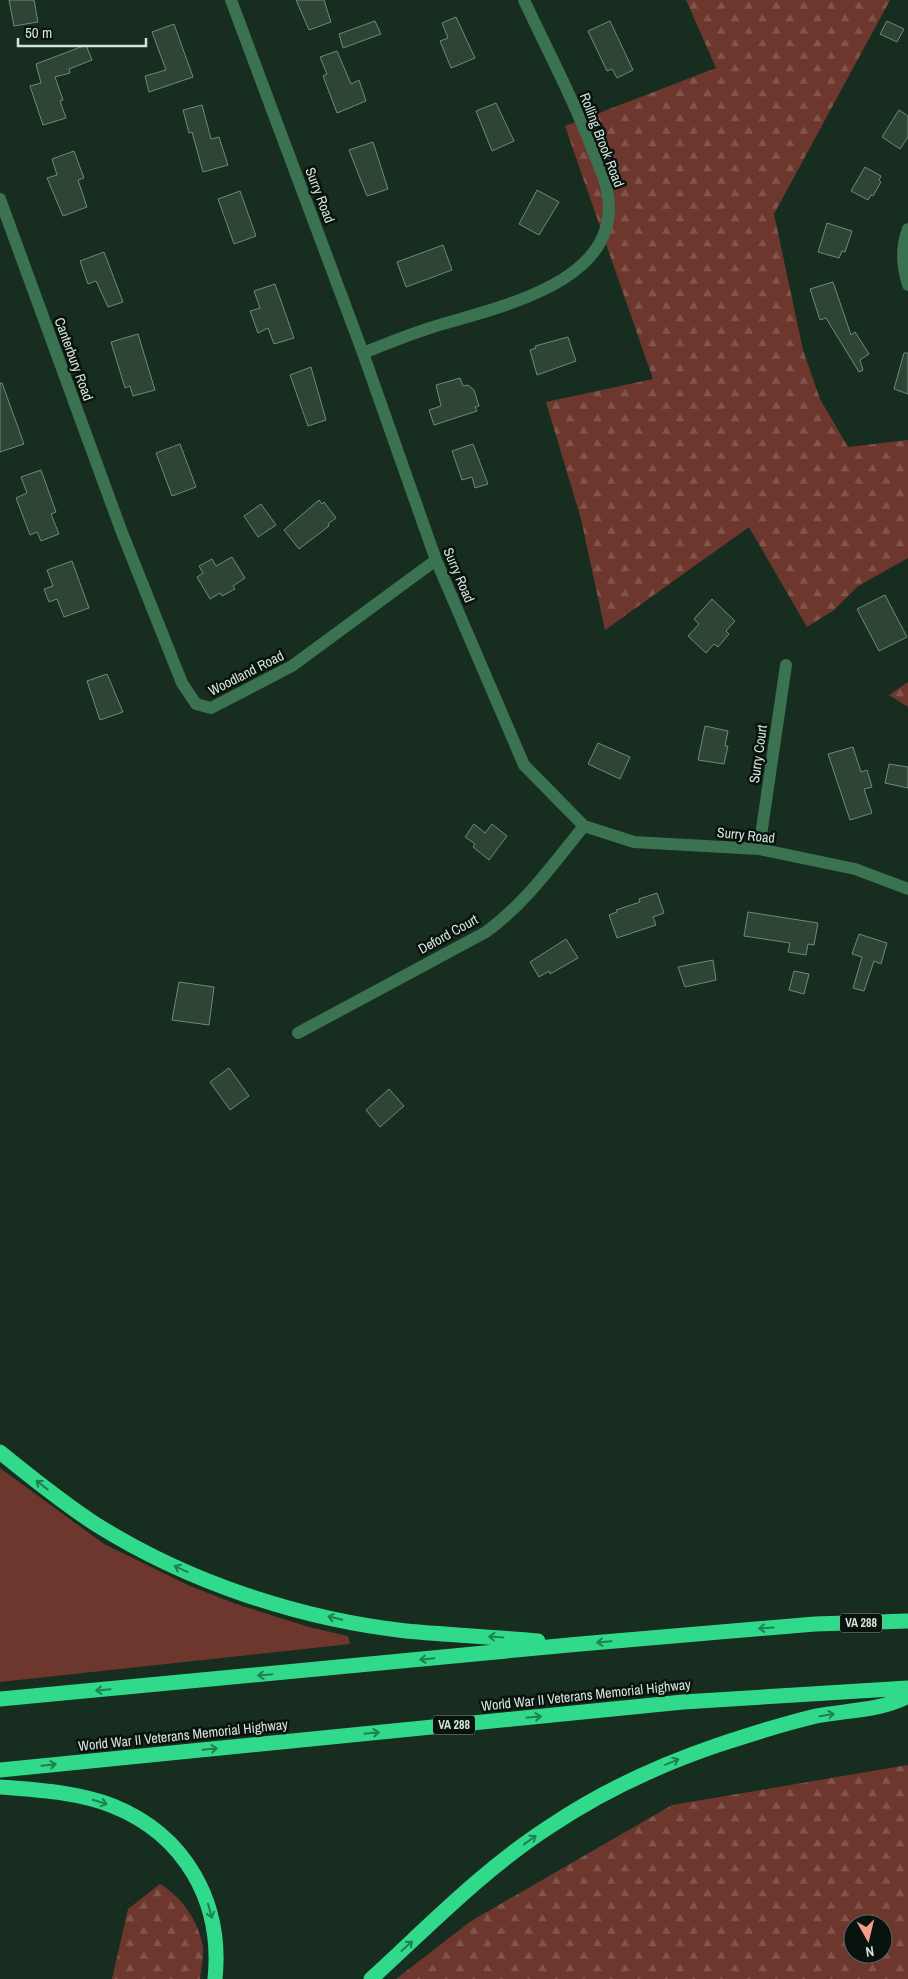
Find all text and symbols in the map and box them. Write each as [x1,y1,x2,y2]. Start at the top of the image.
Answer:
scale bar [18,15,145,47]
text: 50 m [25,22,52,43]
street label: Rolling Brook Road [576,90,628,190]
street label: Surry Road [301,165,339,225]
street label: Canterbury Road [51,315,97,403]
street label: Surry Road [439,545,479,605]
street label: Woodland Road [205,646,287,700]
street label: Surry Court [745,724,771,784]
street label: Surry Road [716,823,776,847]
street label: Deford Court [415,910,481,958]
one-way arrow [35,1480,48,1491]
one-way arrow [174,1563,189,1573]
one-way arrow [327,1613,343,1622]
road number: VA 288 [840,1614,882,1632]
one-way arrow [758,1623,774,1633]
one-way arrow [488,1633,504,1642]
one-way arrow [597,1637,613,1646]
one-way arrow [419,1654,435,1664]
one-way arrow [257,1670,273,1680]
street label: World War II Veterans Memorial Highway [480,1675,692,1715]
one-way arrow [95,1685,111,1695]
one-way arrow [819,1709,835,1719]
one-way arrow [525,1712,541,1722]
street label: World War II Veterans Memorial Highway [77,1715,289,1755]
road number: VA 288 [433,1716,475,1734]
one-way arrow [364,1728,380,1738]
one-way arrow [202,1744,218,1754]
one-way arrow [664,1757,679,1767]
one-way arrow [40,1760,56,1770]
one-way arrow [92,1797,108,1807]
one-way arrow [523,1835,537,1845]
one-way arrow [205,1903,215,1919]
north arrow [843,1914,893,1964]
one-way arrow [401,1940,414,1952]
text: N [864,1942,875,1961]

